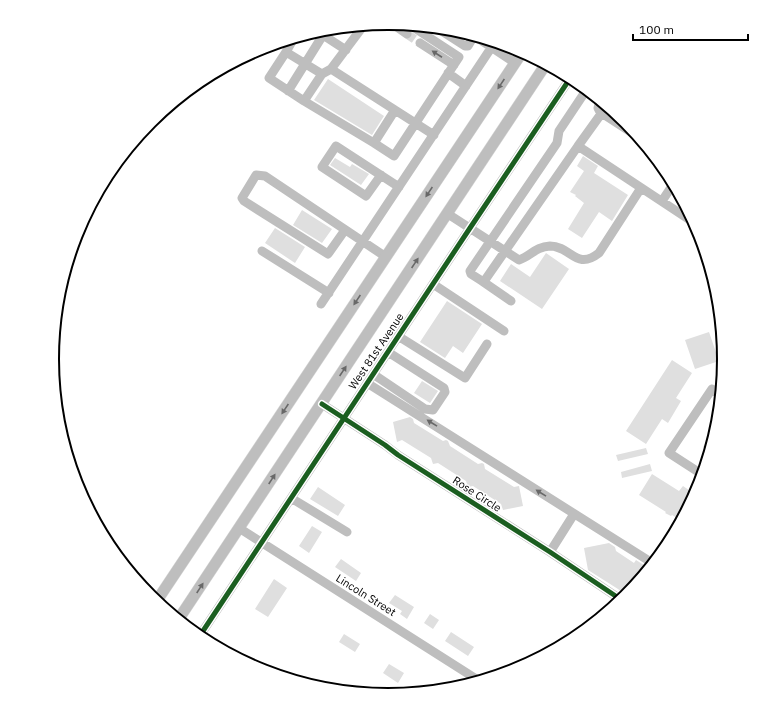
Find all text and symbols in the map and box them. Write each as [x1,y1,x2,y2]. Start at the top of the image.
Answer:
scale bar [633,16,748,42]
text: 100 m [639,22,674,37]
one-way arrow [432,50,442,58]
one-way arrow [497,79,505,89]
one-way arrow [425,187,433,197]
one-way arrow [411,257,419,268]
one-way arrow [353,295,361,306]
street label: West 81st Avenue [345,310,407,392]
one-way arrow [340,365,347,377]
one-way arrow [281,404,289,414]
one-way arrow [426,420,437,427]
street label: Rose Circle [450,473,504,515]
one-way arrow [268,474,276,485]
one-way arrow [536,489,547,497]
street label: Lincoln Street [333,571,399,619]
one-way arrow [196,583,204,593]

